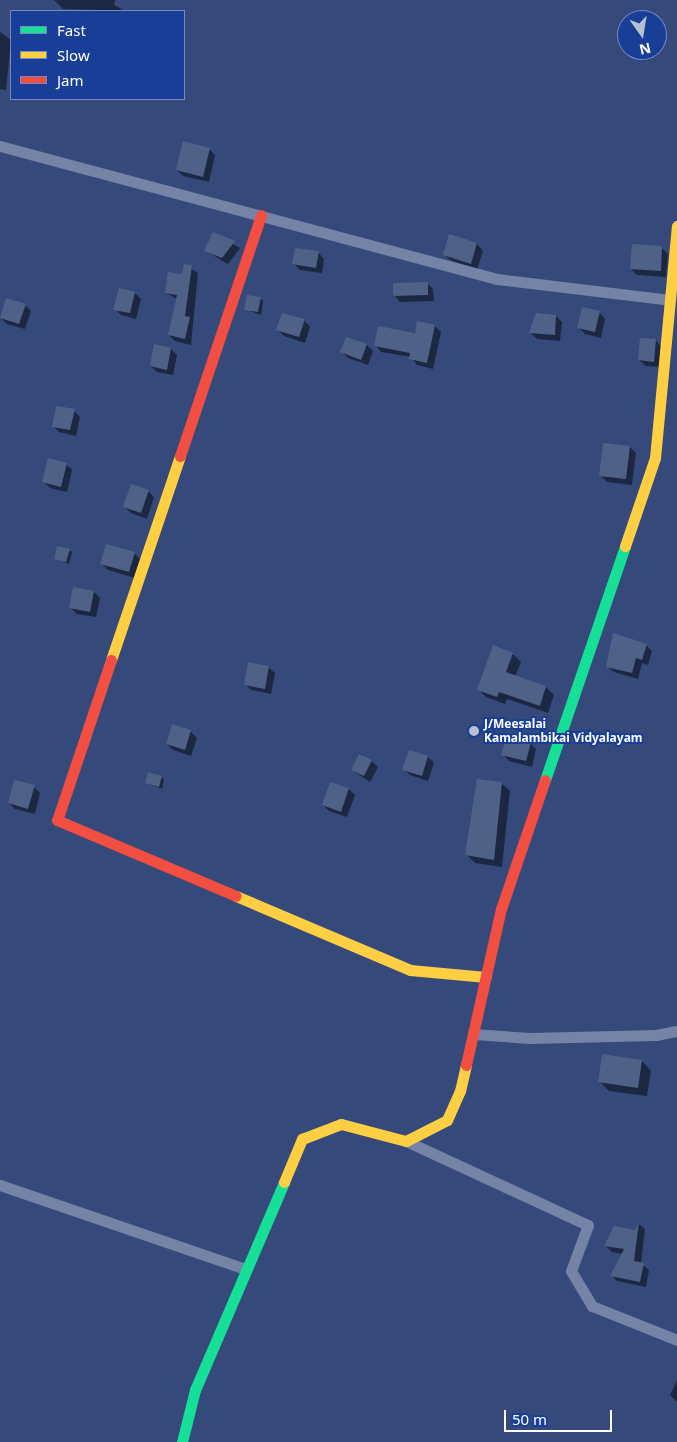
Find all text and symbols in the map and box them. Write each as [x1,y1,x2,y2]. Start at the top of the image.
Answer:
legend [10,10,185,100]
north arrow [617,10,667,60]
text: Fast [57,20,86,40]
text: N [638,39,653,60]
text: Slow [57,45,90,65]
text: Jam [57,70,84,90]
place label: J/Meesalai Kamalambikai Vidyalayam [484,717,643,745]
marker: J/Meesalai Kamalambikai Vidyalayam [468,725,480,737]
scale bar [507,1400,614,1432]
text: 50 m [512,1409,547,1429]

